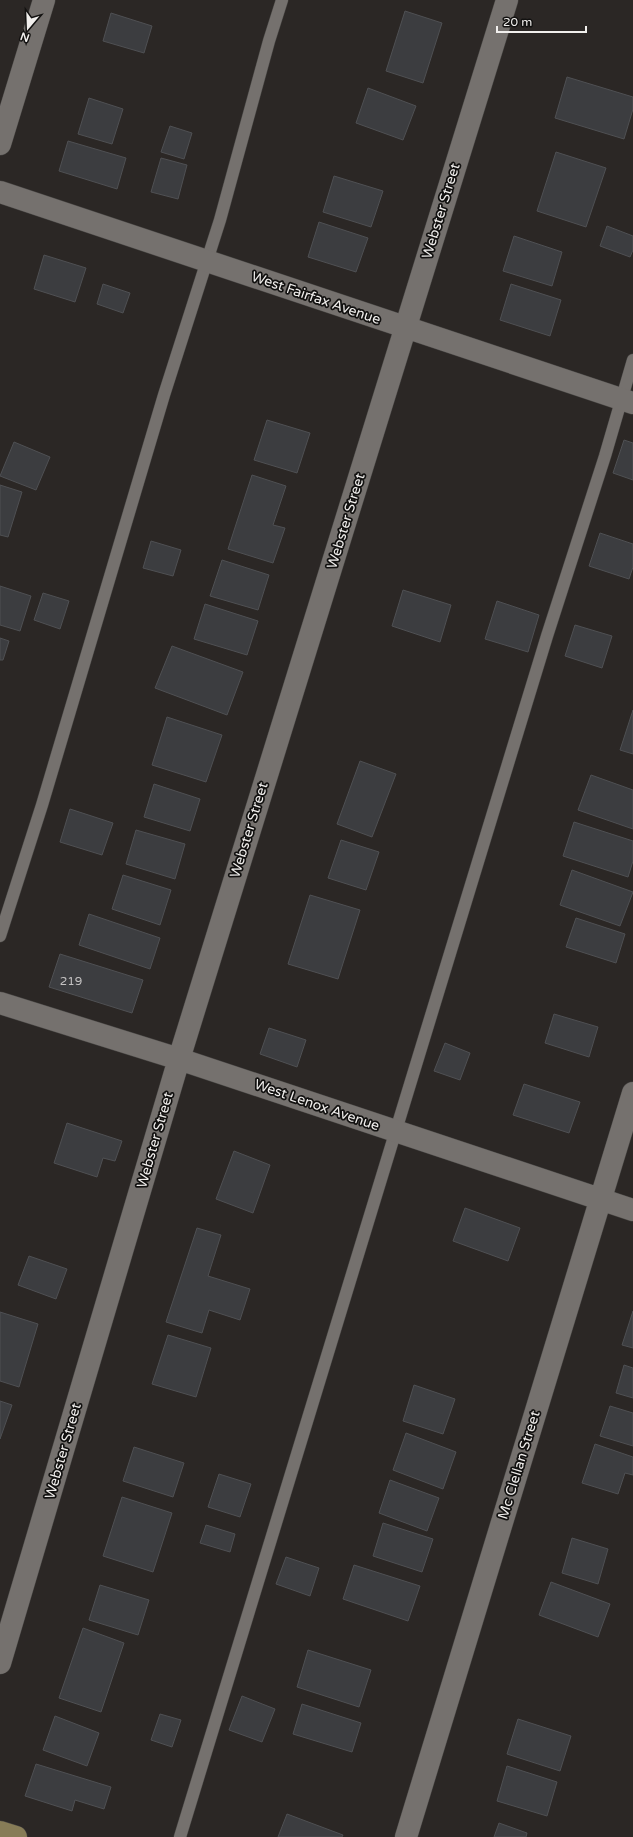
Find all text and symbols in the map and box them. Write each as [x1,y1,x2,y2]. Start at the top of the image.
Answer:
north arrow [8,8,48,48]
scale bar [497,8,586,34]
text: 20 m [503,15,532,29]
text: N [19,29,31,45]
street label: Webster Street [418,160,464,261]
street label: West Fairfax Avenue [249,268,383,328]
street label: Webster Street [323,470,369,571]
street label: Webster Street [226,779,272,880]
house number: 219 [60,974,82,988]
street label: West Lenox Avenue [252,1076,382,1134]
street label: Webster Street [133,1089,177,1190]
street label: Webster Street [41,1400,85,1501]
street label: Mc Clellan Street [494,1408,544,1521]

